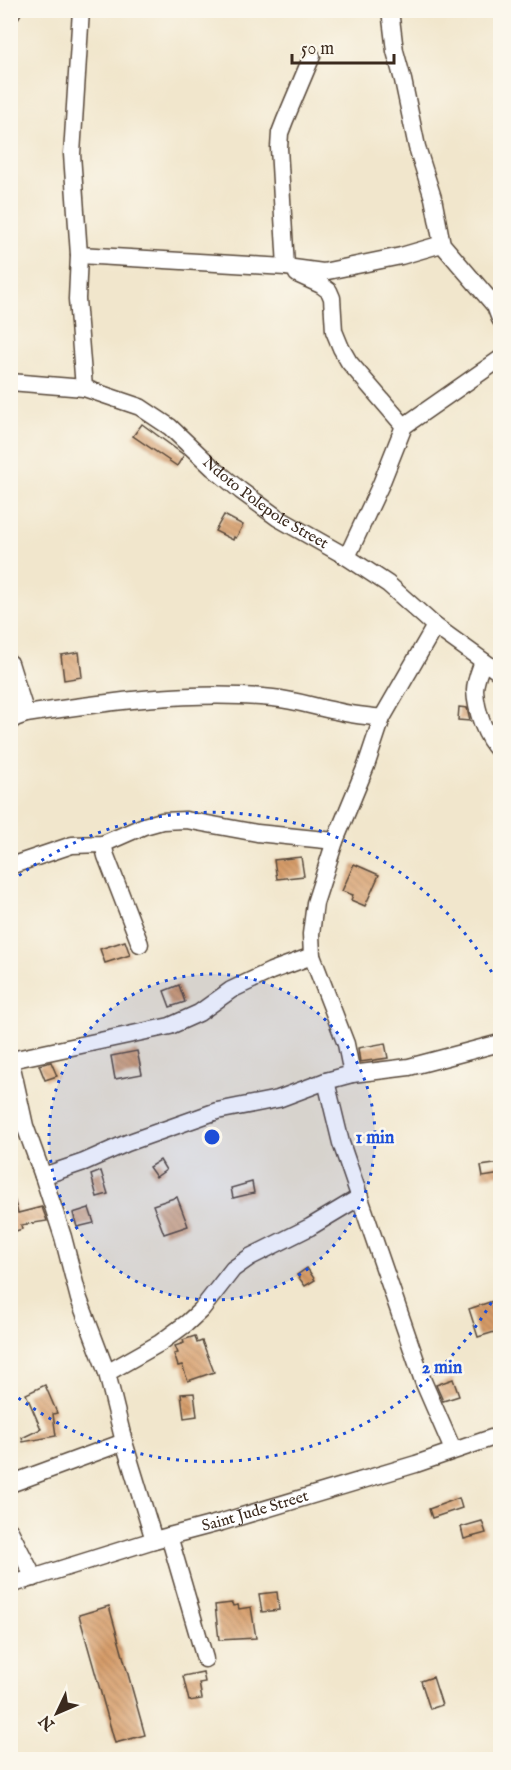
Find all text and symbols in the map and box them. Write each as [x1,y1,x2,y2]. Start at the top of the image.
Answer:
scale bar [292,27,394,65]
text: 50 m [301,38,334,61]
street label: Ndoto Polepole Street [198,453,332,554]
centre of rings [202,1127,222,1147]
text: 1 min [356,1127,395,1150]
text: 2 min [422,1357,463,1380]
street label: Saint Jude Street [200,1486,312,1537]
north arrow [27,1683,87,1743]
text: N [36,1710,60,1735]

